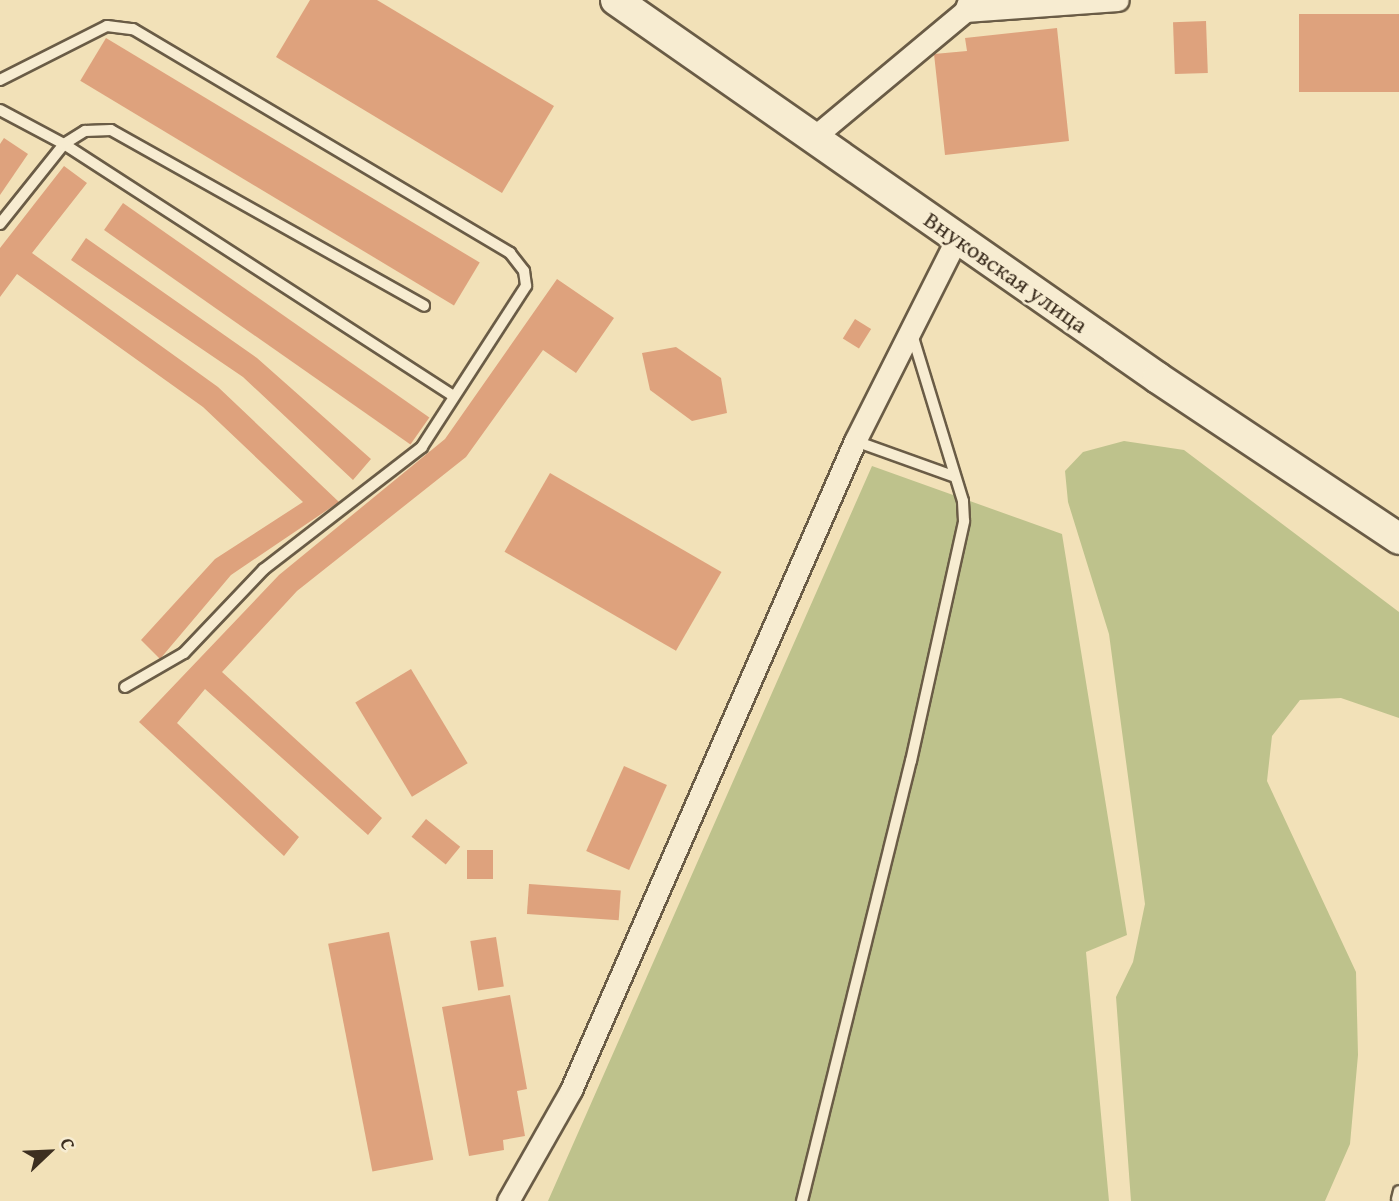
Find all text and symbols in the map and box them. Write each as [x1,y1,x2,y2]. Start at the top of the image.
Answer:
street label: Внуковская улица [919,205,1093,339]
north arrow [14,1117,84,1187]
text: С [53,1133,83,1154]

